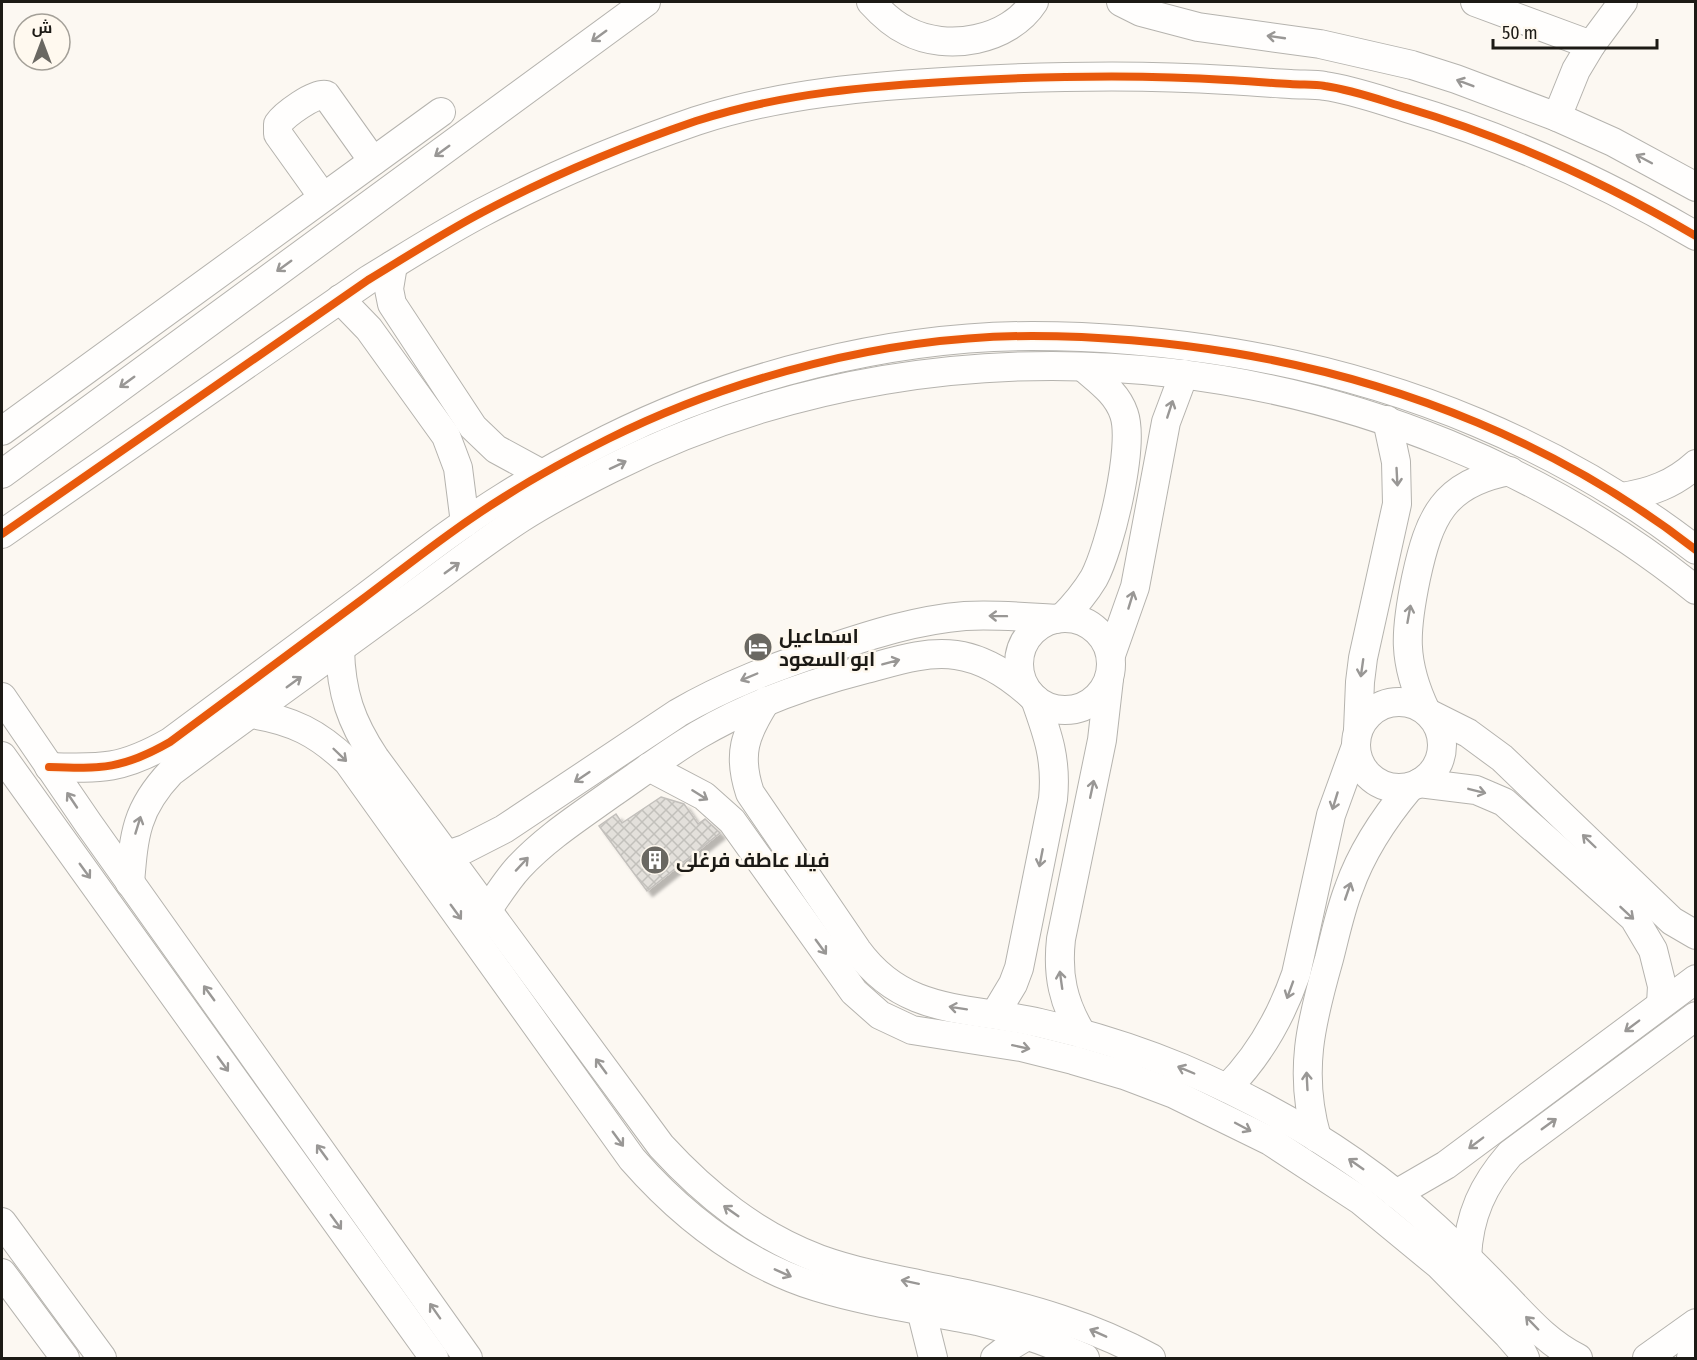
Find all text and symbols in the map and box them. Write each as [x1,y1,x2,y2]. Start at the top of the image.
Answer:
north arrow [12,12,72,72]
scale bar [1493,12,1656,50]
text: ش [32,18,52,37]
text: 50 m [1502,22,1538,44]
one-way arrow [591,30,607,42]
one-way arrow [1266,32,1286,43]
one-way arrow [1456,76,1475,87]
one-way arrow [434,145,450,157]
one-way arrow [1635,152,1653,164]
one-way arrow [277,260,293,273]
one-way arrow [119,375,135,388]
one-way arrow [1165,400,1176,419]
one-way arrow [608,459,626,471]
one-way arrow [1392,467,1403,487]
one-way arrow [444,562,460,574]
one-way arrow [1126,591,1137,610]
one-way arrow [1404,605,1415,625]
one-way arrow [988,610,1008,622]
place label: اسماعيل ابو السعود [779,624,875,671]
hotel icon: اسماعيل ابو السعود [742,631,774,663]
one-way arrow [881,656,900,667]
one-way arrow [1356,658,1367,678]
one-way arrow [740,672,759,683]
one-way arrow [286,676,302,688]
one-way arrow [333,747,348,762]
one-way arrow [575,771,591,783]
one-way arrow [1087,779,1098,799]
one-way arrow [1467,786,1486,798]
one-way arrow [691,789,708,801]
one-way arrow [1329,791,1340,810]
one-way arrow [66,792,78,808]
one-way arrow [133,816,144,835]
one-way arrow [1581,834,1596,849]
building icon: فيلا عاطف فرغلى [639,844,671,876]
place label: فيلا عاطف فرغلى [676,848,830,872]
one-way arrow [1035,848,1046,867]
one-way arrow [515,857,529,872]
one-way arrow [78,863,91,879]
one-way arrow [1344,882,1355,901]
one-way arrow [450,903,462,919]
one-way arrow [1620,906,1635,920]
one-way arrow [815,938,827,954]
one-way arrow [1055,971,1066,991]
one-way arrow [1284,980,1295,999]
one-way arrow [203,985,215,1001]
one-way arrow [949,1002,969,1013]
one-way arrow [1624,1020,1640,1033]
one-way arrow [1011,1042,1030,1054]
one-way arrow [217,1055,229,1071]
one-way arrow [595,1059,608,1075]
one-way arrow [1177,1064,1196,1075]
one-way arrow [1302,1071,1313,1091]
one-way arrow [1540,1117,1556,1130]
one-way arrow [1234,1122,1252,1133]
one-way arrow [612,1130,624,1146]
one-way arrow [1468,1137,1484,1149]
one-way arrow [316,1144,328,1160]
one-way arrow [1349,1158,1365,1170]
one-way arrow [723,1205,739,1217]
one-way arrow [330,1214,342,1230]
one-way arrow [774,1268,792,1279]
one-way arrow [901,1276,920,1287]
one-way arrow [429,1303,441,1319]
one-way arrow [1524,1316,1539,1331]
one-way arrow [1089,1327,1108,1338]

